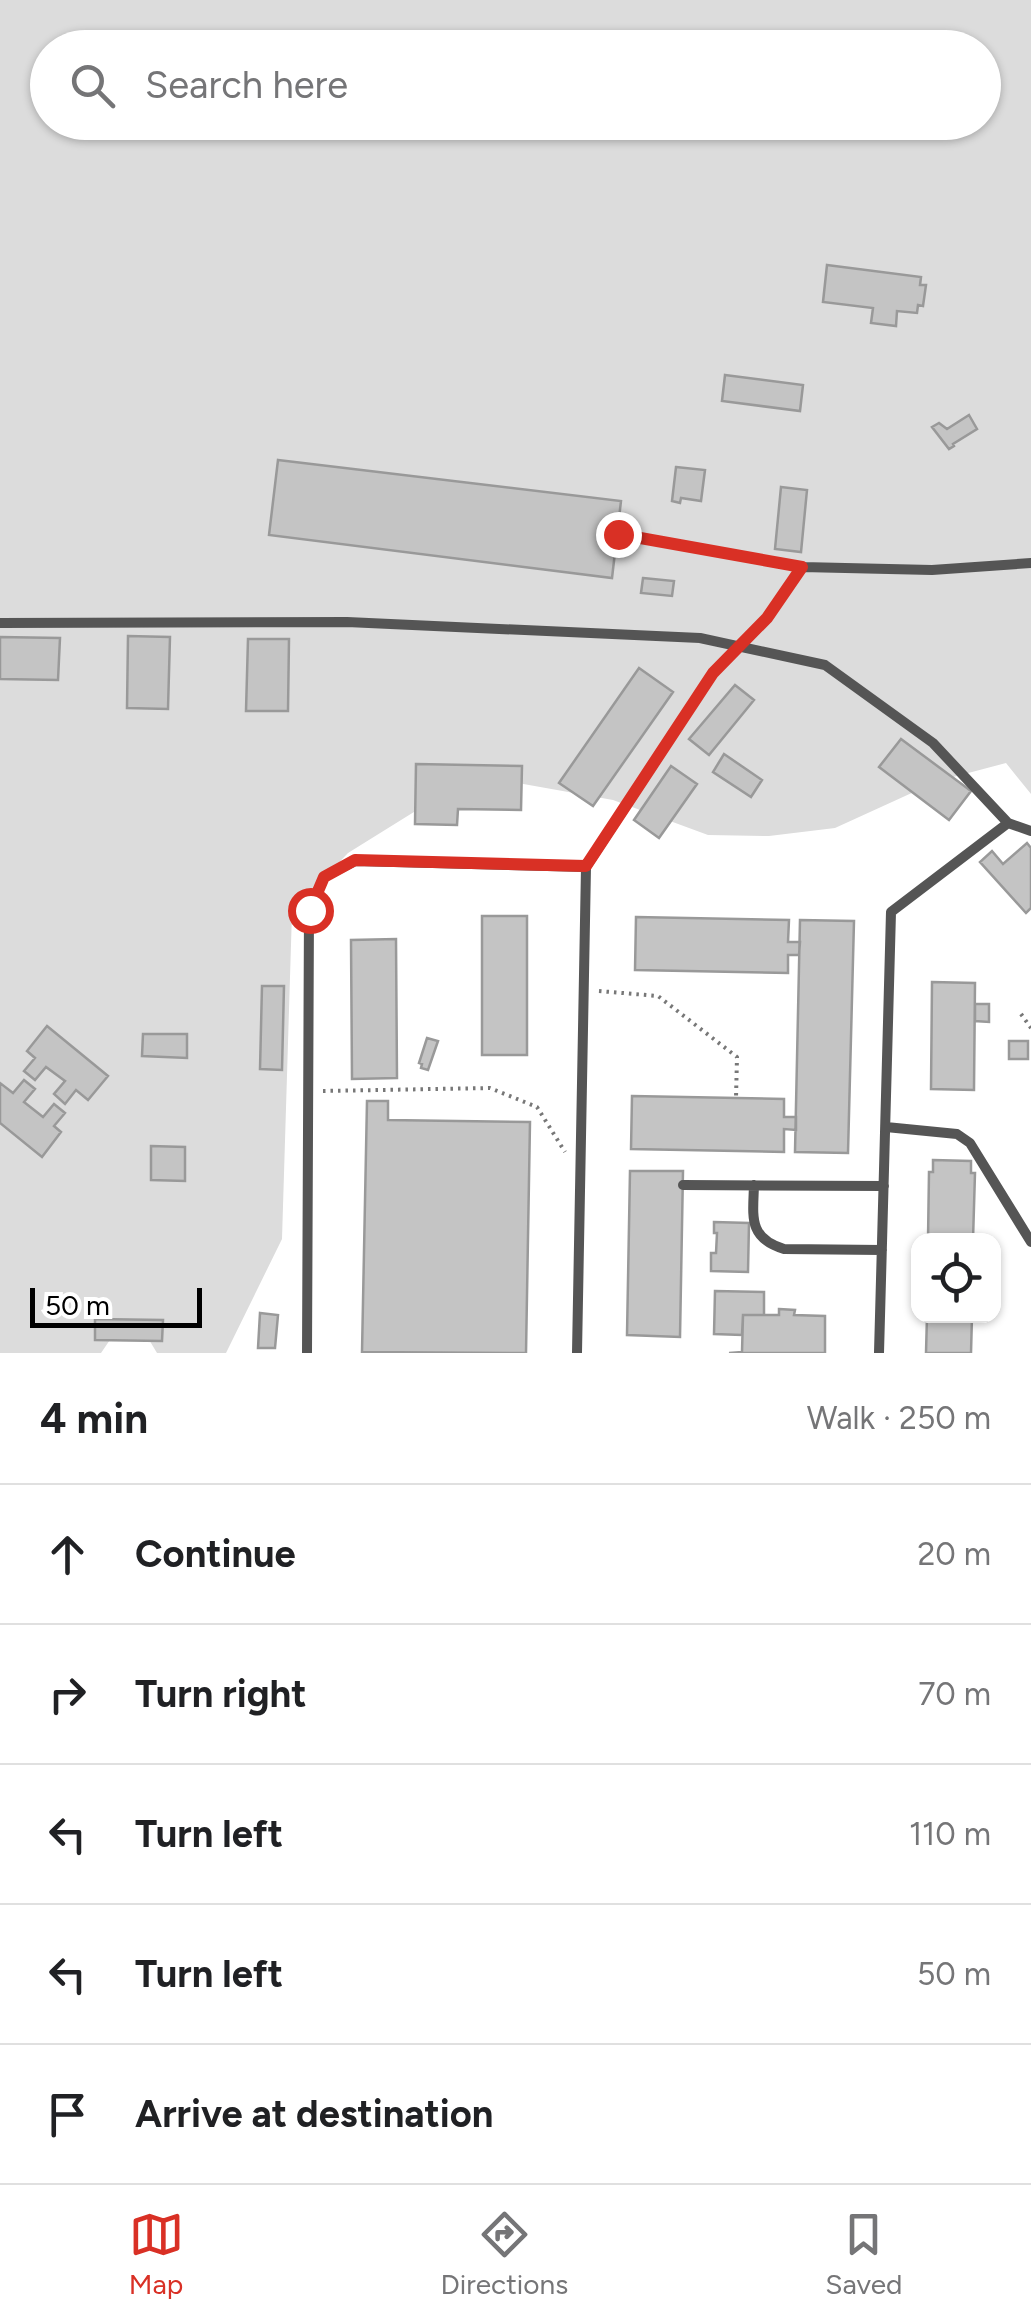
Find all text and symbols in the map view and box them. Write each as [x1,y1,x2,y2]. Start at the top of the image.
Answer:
search box [30,30,1001,140]
icon: search [65,58,120,113]
text: Search here [145,62,348,108]
route end [596,512,642,558]
route start [288,888,334,934]
map controls [911,1233,1001,1323]
button: locate [911,1233,1001,1323]
scale bar [30,1283,202,1328]
text: 50 m [45,1288,110,1322]
text: 4 min [40,1393,148,1444]
text: Walk · 250 m [807,1399,991,1437]
icon: ahead [40,1527,95,1582]
text: Continue [135,1531,296,1577]
text: 20 m [917,1535,991,1573]
icon: right [40,1667,95,1722]
text: Turn right [135,1671,307,1717]
text: 70 m [918,1675,991,1713]
icon: left [40,1807,95,1862]
text: Turn left [135,1811,283,1857]
text: 110 m [909,1815,991,1853]
icon: left [40,1947,95,2002]
text: Turn left [135,1951,283,1997]
text: 50 m [917,1955,991,1993]
icon: arrive [40,2087,95,2142]
text: Arrive at destination [135,2091,493,2137]
tab: Map [129,2207,184,2301]
tab: Directions [441,2207,568,2301]
tab: Saved [825,2207,902,2301]

